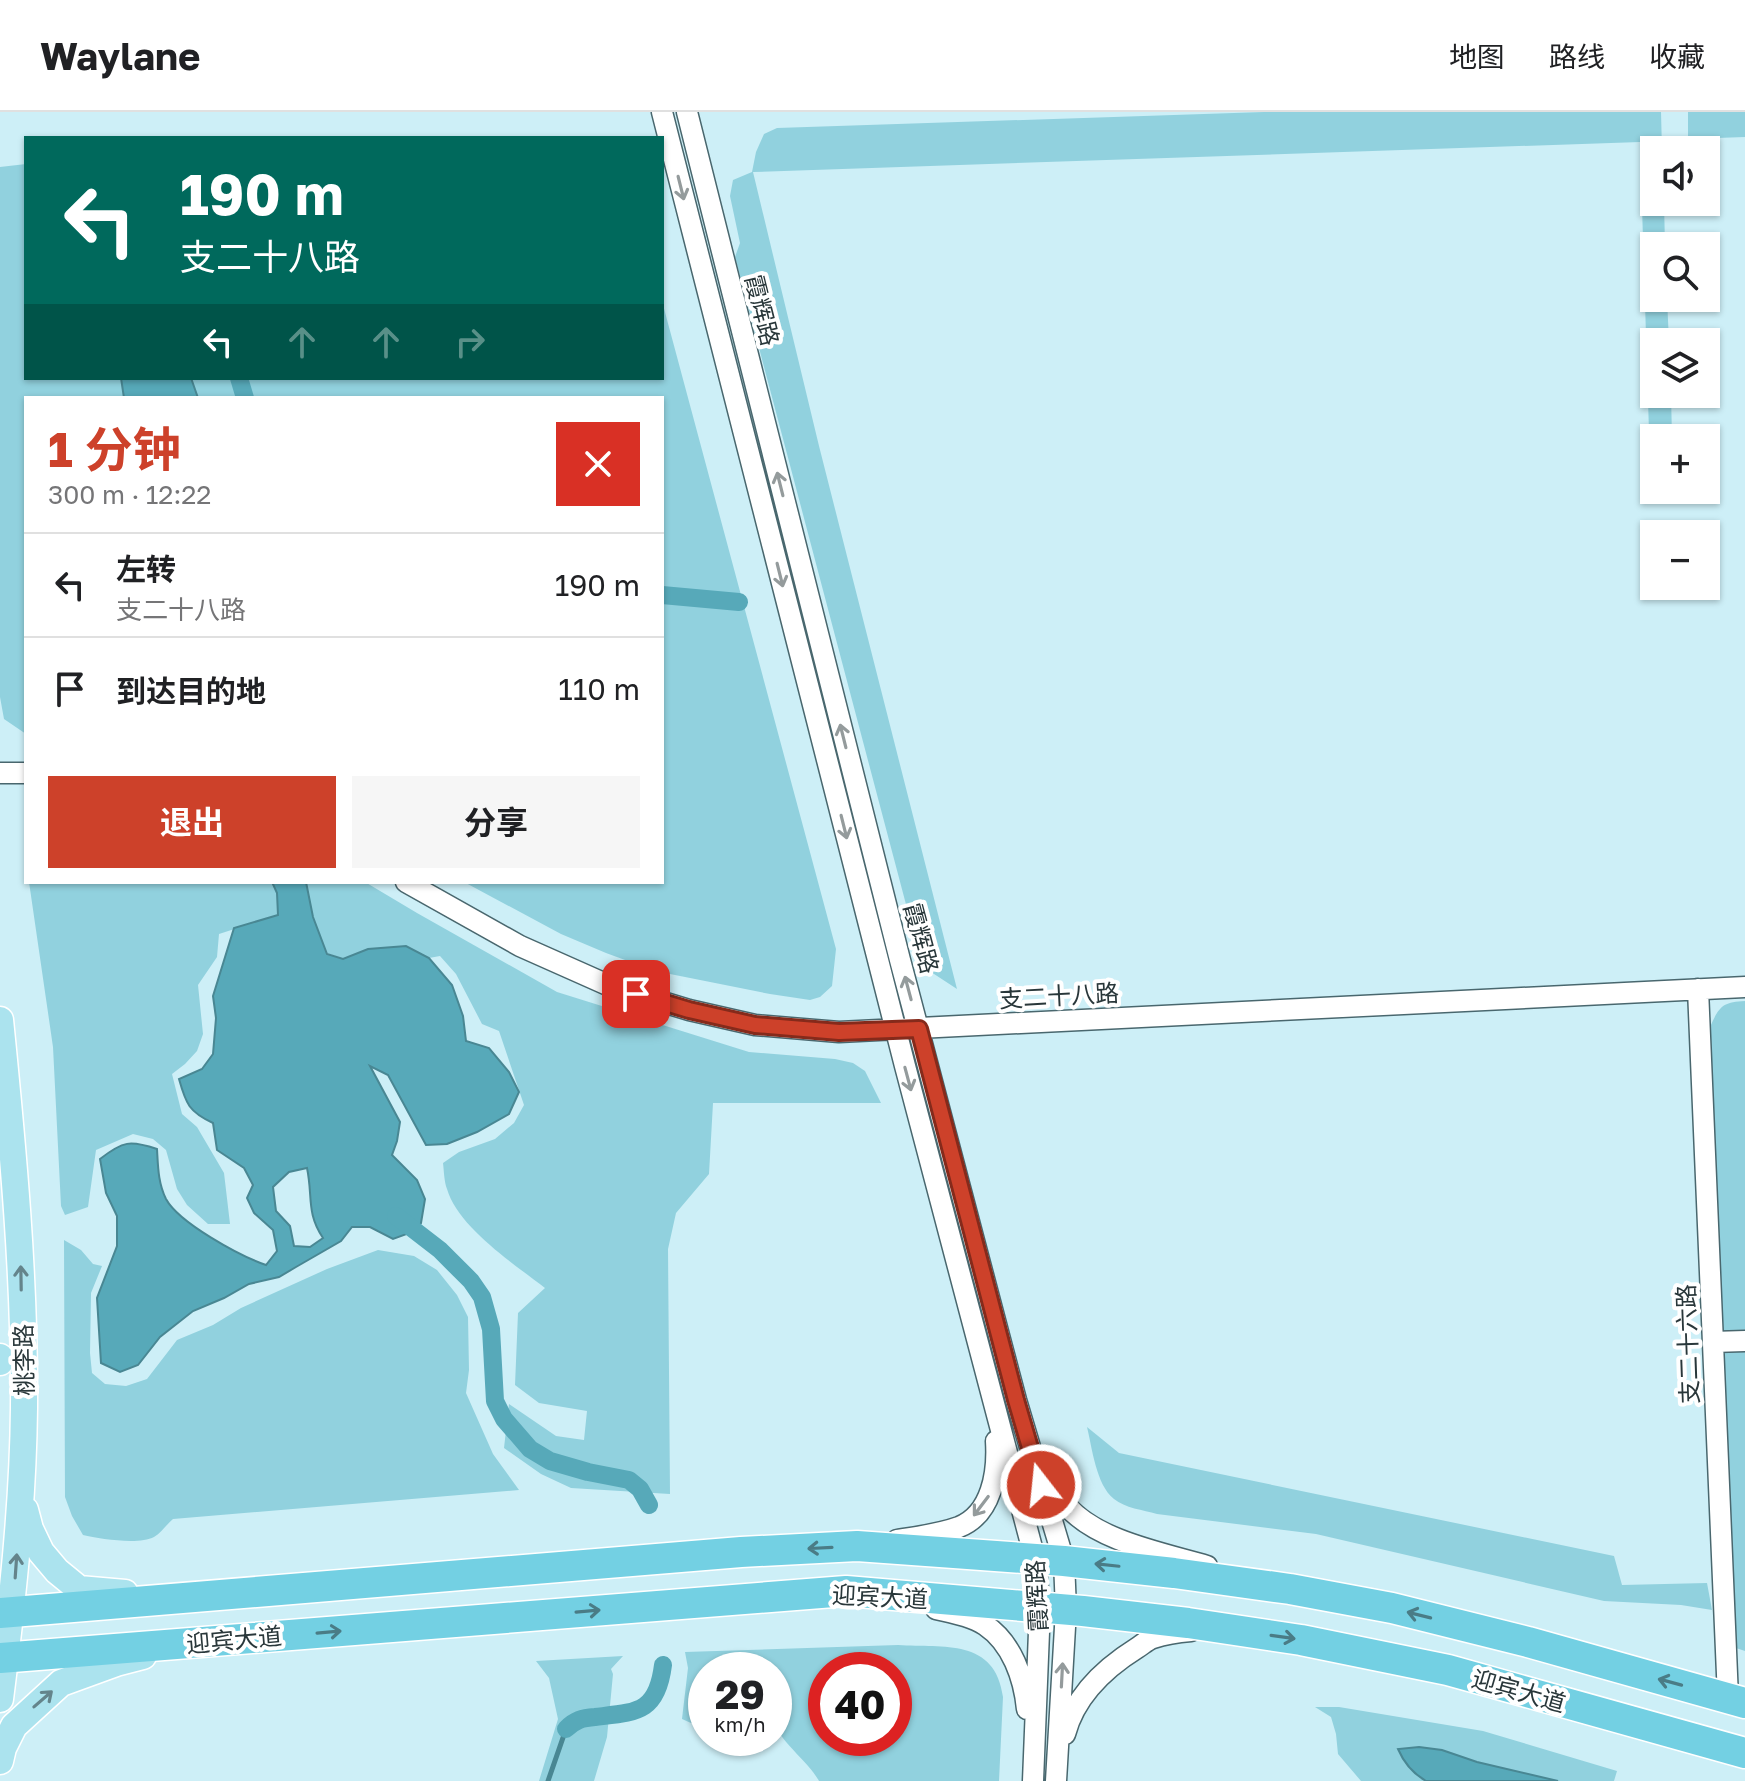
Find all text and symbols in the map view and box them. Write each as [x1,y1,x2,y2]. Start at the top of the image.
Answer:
text: Waylane [40,33,201,78]
text: 地图 [1449,40,1505,73]
text: 路线 [1549,40,1605,73]
text: 收藏 [1649,40,1705,73]
map controls [1640,136,1720,600]
button: sound [1640,136,1720,216]
text: 190 m [180,160,344,227]
icon: left [48,168,152,272]
one-way arrow [675,174,690,200]
button: search [1640,232,1720,312]
text: 支二十八路 [180,235,360,278]
street label: 霞辉路 [740,272,786,348]
icon: left [196,320,240,364]
icon: ahead [280,320,324,364]
icon: ahead [364,320,408,364]
icon: right [448,320,492,364]
button: layers [1640,328,1720,408]
text: 1 分钟 [48,420,181,478]
button: close [556,422,640,506]
button: + [1640,424,1720,504]
one-way arrow [772,472,787,498]
text: 300 m · 12:22 [48,479,211,510]
button: − [1640,520,1720,600]
text: 左转 [116,551,176,587]
one-way arrow [773,562,788,588]
icon: left [48,563,92,607]
text: 190 m [555,567,640,603]
text: 支二十八路 [116,594,246,625]
icon: arrive [48,667,92,711]
text: 110 m [558,671,640,707]
text: 到达目的地 [116,673,266,709]
one-way arrow [835,724,850,750]
button: 退出 [48,776,336,868]
button: 分享 [352,776,640,868]
one-way arrow [838,814,853,840]
street label: 霞辉路 [899,899,945,977]
pin [602,960,670,1028]
icon: arrive [614,972,658,1016]
one-way arrow [900,976,915,1002]
street label: 支二十八路 [998,977,1120,1013]
one-way arrow [902,1066,917,1092]
one-way arrow [14,1265,29,1292]
street label: 支二十六路 [1670,1284,1704,1404]
street label: 桃李路 [8,1324,38,1396]
position arrow [999,1443,1083,1527]
one-way arrow [973,1495,990,1516]
one-way arrow [807,1541,834,1556]
one-way arrow [9,1553,24,1580]
one-way arrow [1094,1558,1121,1573]
street label: 霞辉路 [1020,1559,1052,1633]
street label: 迎宾大道 [831,1579,929,1613]
one-way arrow [574,1603,601,1618]
one-way arrow [1406,1607,1432,1622]
street label: 迎宾大道 [185,1620,283,1658]
one-way arrow [315,1624,342,1639]
one-way arrow [1269,1630,1295,1645]
speed limit sign: 40 [808,1652,912,1756]
one-way arrow [1055,1662,1070,1689]
street label: 迎宾大道 [1469,1663,1569,1717]
text: 29 [715,1670,765,1718]
one-way arrow [1657,1674,1683,1689]
one-way arrow [33,1690,53,1708]
text: km/h [715,1712,765,1736]

